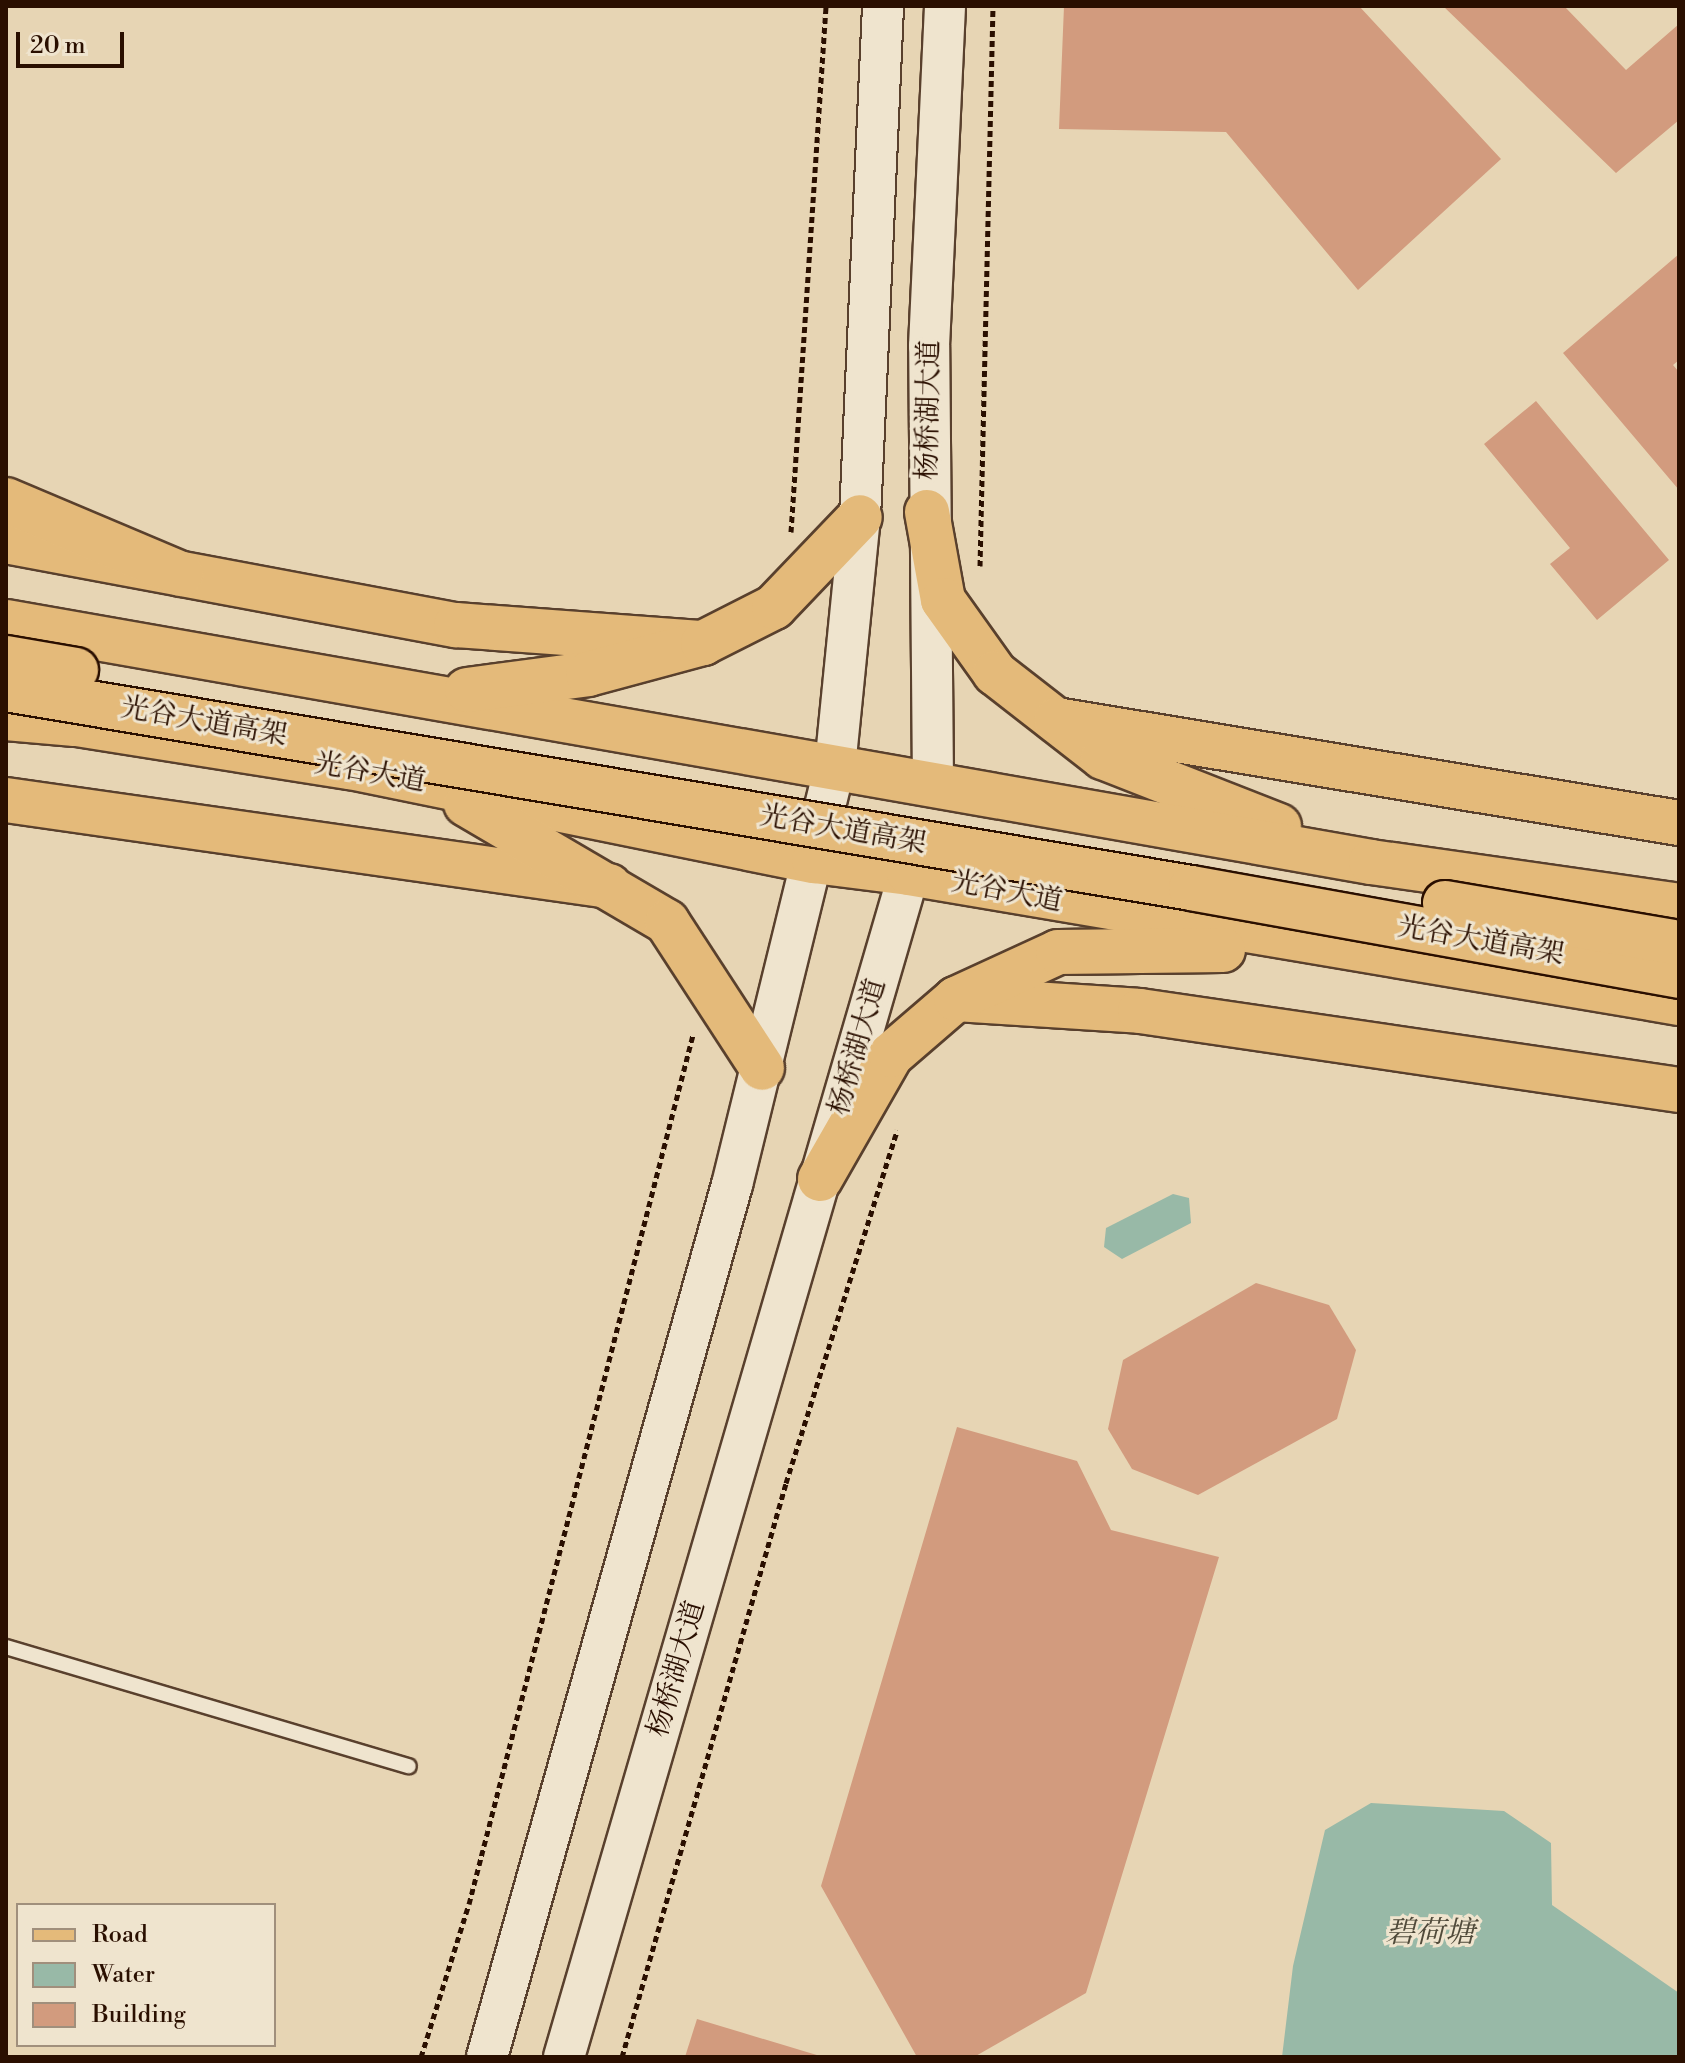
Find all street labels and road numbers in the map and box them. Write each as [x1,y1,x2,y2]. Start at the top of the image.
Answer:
street label: 杨桥湖大道 [911,340,947,480]
street label: 光谷大道高架 [118,691,290,753]
street label: 光谷大道 [312,747,428,799]
street label: 光谷大道高架 [757,799,929,861]
street label: 光谷大道 [949,865,1065,919]
street label: 光谷大道高架 [1395,910,1567,972]
street label: 杨桥湖大道 [823,975,893,1119]
street label: 杨桥湖大道 [642,1597,712,1741]

